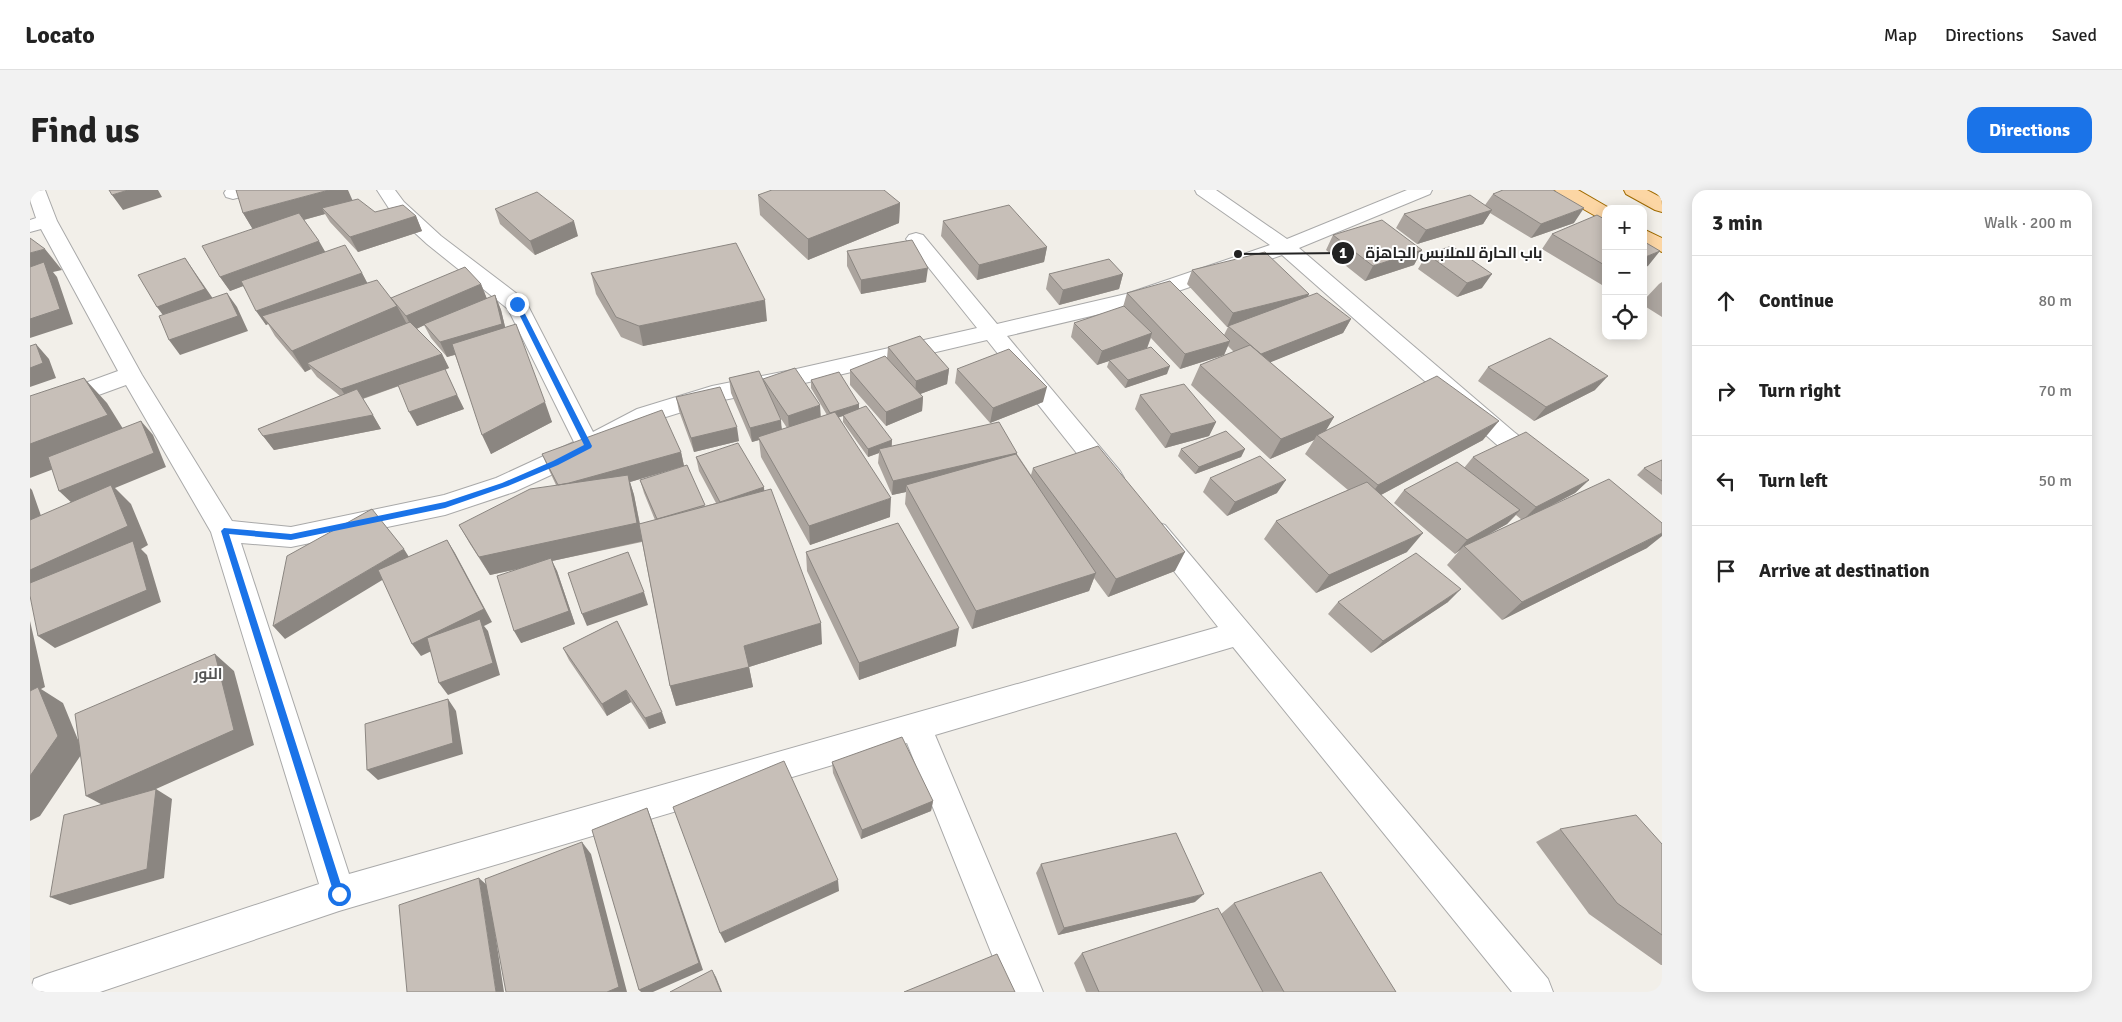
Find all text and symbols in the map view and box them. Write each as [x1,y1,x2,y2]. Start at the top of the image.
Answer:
text: Locato [25,20,95,50]
text: Map [1884,24,1917,46]
text: Directions [1945,24,2024,46]
text: Saved [2052,24,2097,46]
button: Directions [1967,107,2092,153]
text: Find us [30,109,140,152]
map controls [1602,205,1647,340]
button: + [1602,205,1647,250]
text: 3 min [1712,210,1763,236]
text: Walk · 200 m [1984,213,2072,233]
callout: باب الحارة للملابس الجاهزة [1330,238,1552,268]
text: 1 [1339,244,1347,262]
text: باب الحارة للملابس الجاهزة [1366,244,1542,262]
button: − [1602,250,1647,295]
icon: ahead [1712,287,1740,315]
text: Continue [1759,289,1834,313]
text: 80 m [2038,291,2072,311]
route end [506,293,529,316]
button: locate [1602,295,1647,340]
icon: right [1712,377,1740,405]
text: Turn right [1759,379,1841,403]
text: 70 m [2038,381,2072,401]
icon: left [1712,467,1740,495]
text: Turn left [1759,469,1828,493]
text: 50 m [2038,471,2072,491]
icon: arrive [1712,557,1740,585]
text: Arrive at destination [1759,559,1930,583]
district label: النور [193,665,222,683]
route start [328,883,351,906]

